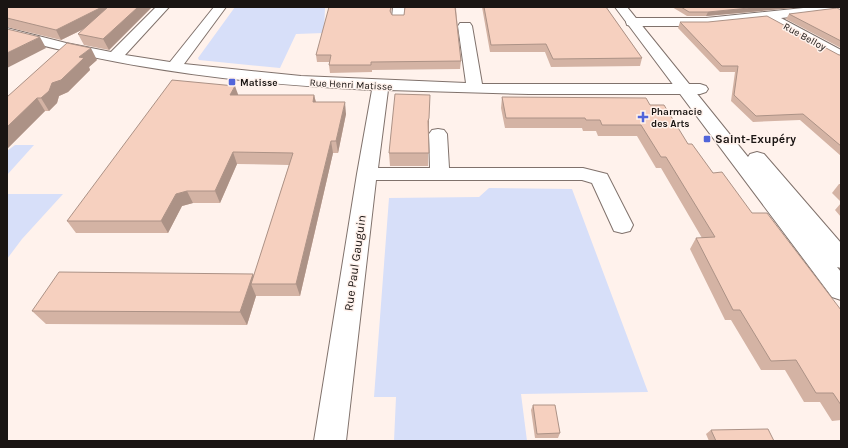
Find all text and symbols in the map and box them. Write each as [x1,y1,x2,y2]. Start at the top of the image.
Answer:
street label: Rue Belloy [781,20,828,54]
marker: Matisse [227,77,237,87]
place label: Matisse [240,77,278,89]
street label: Rue Henri Matisse [309,77,393,93]
place label: Pharmacie des Arts [651,106,702,130]
marker: Pharmacie des Arts [638,112,648,122]
place label: Saint-Exupéry [715,132,796,146]
marker: Saint-Exupéry [702,134,712,144]
street label: Rue Paul Gauguin [341,214,369,312]

